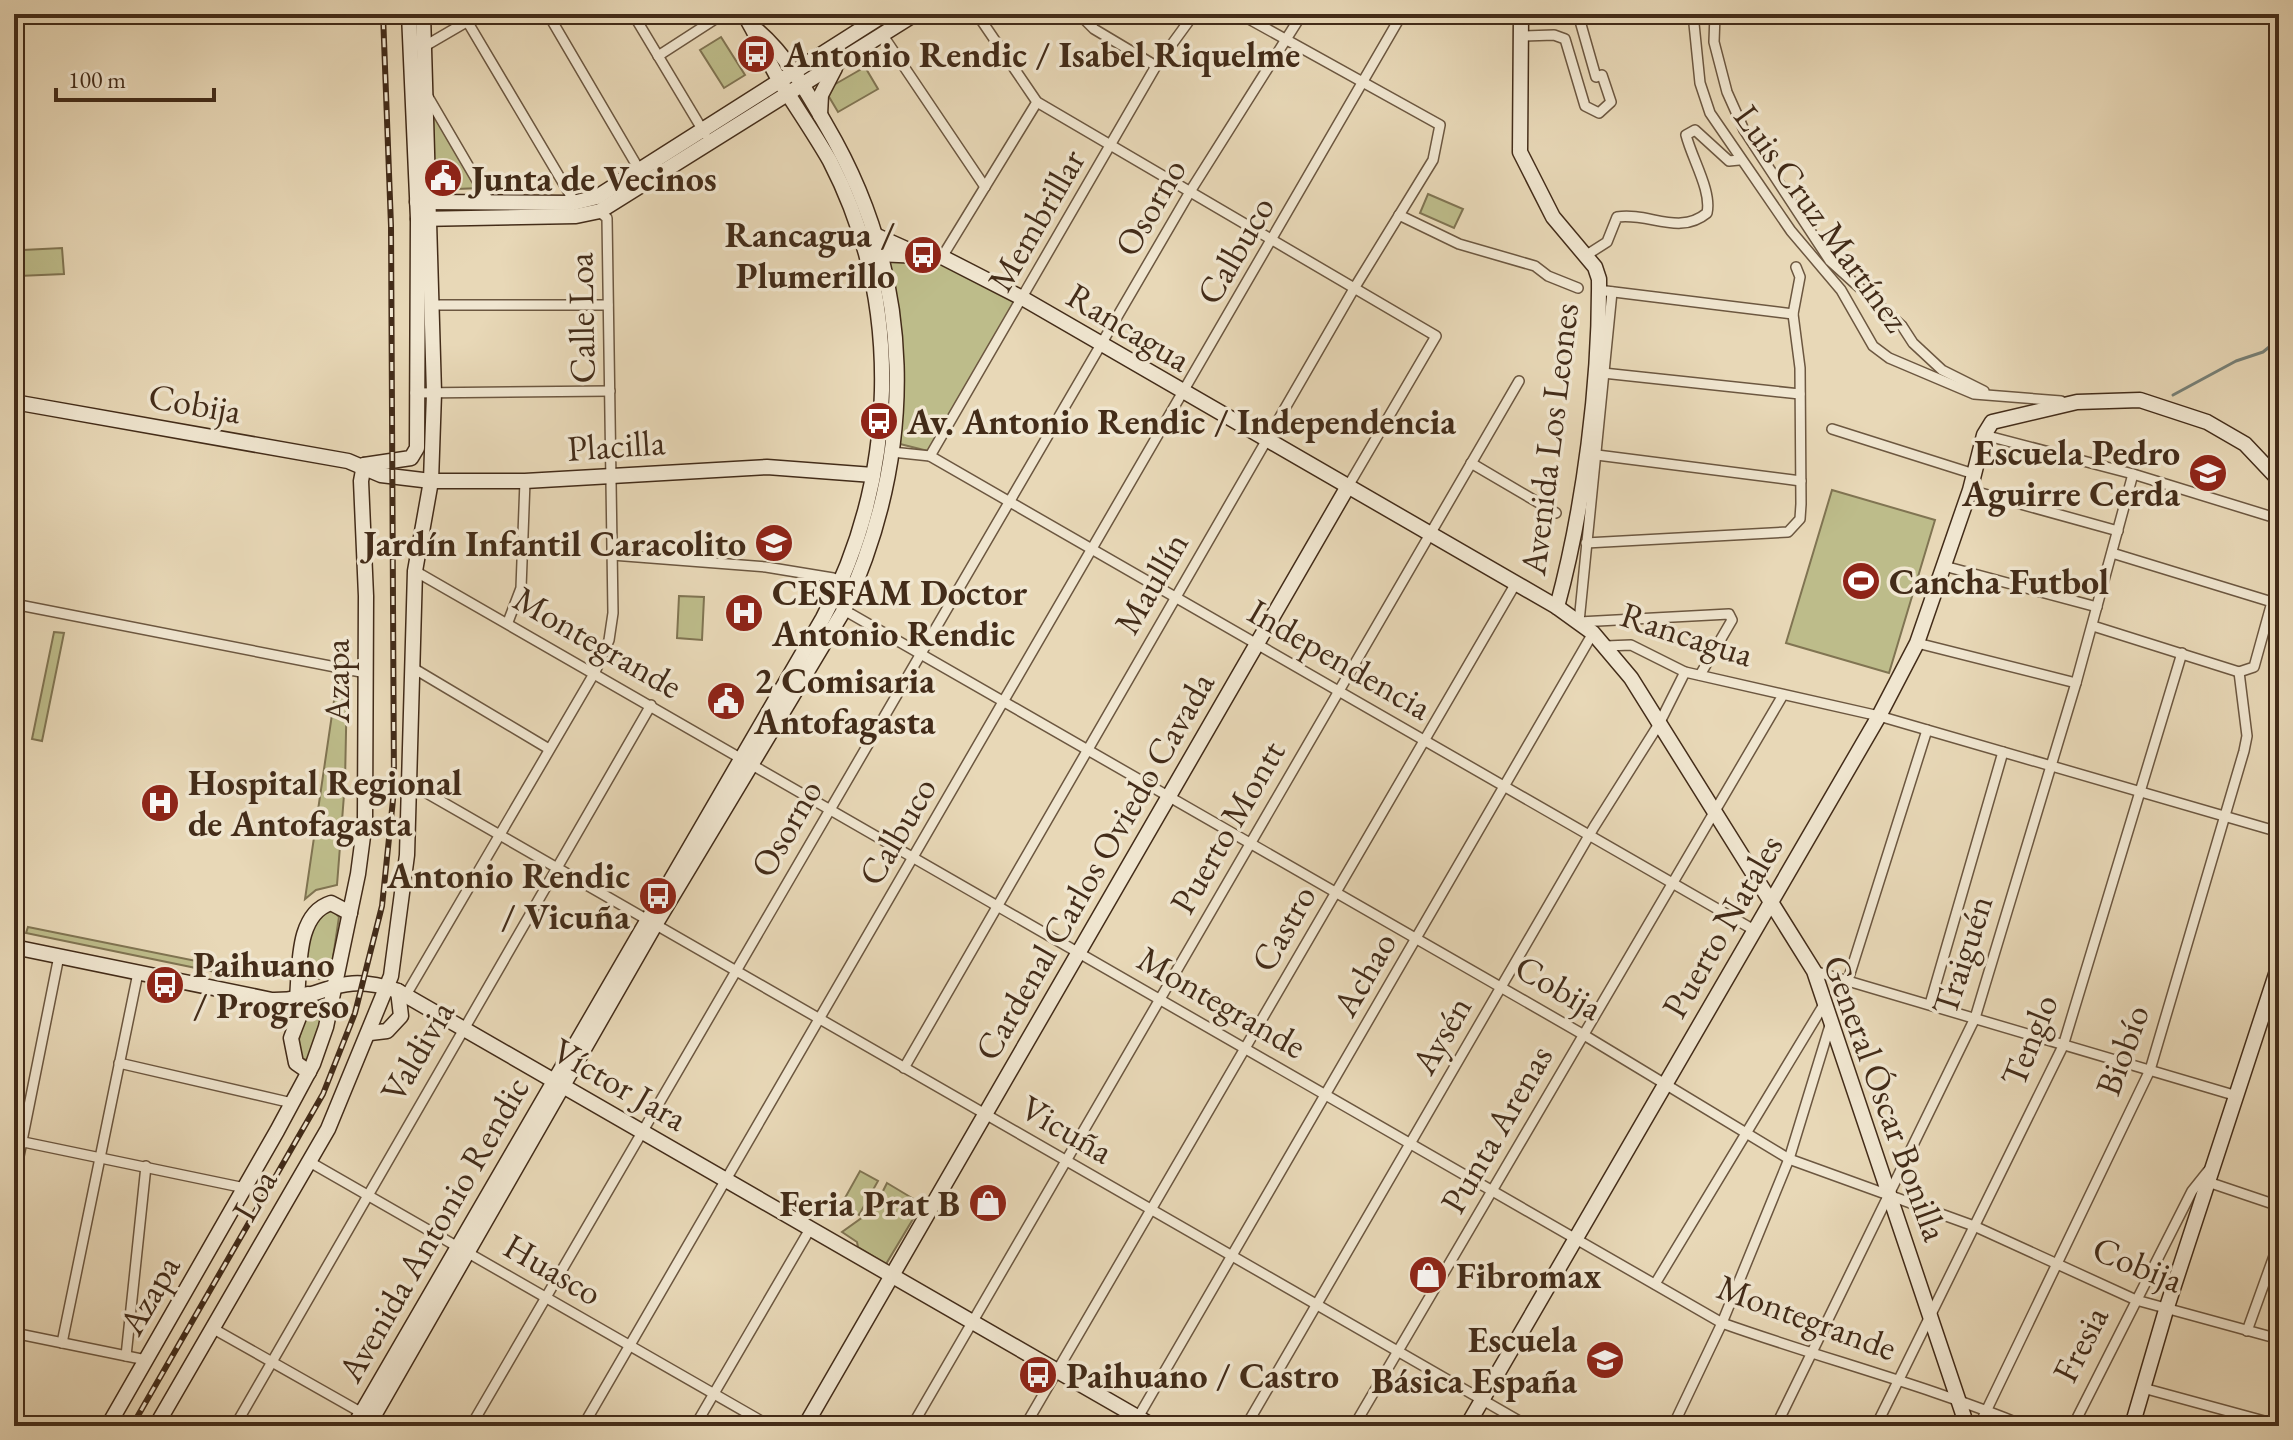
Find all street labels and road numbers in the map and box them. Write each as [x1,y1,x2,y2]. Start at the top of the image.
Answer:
street label: Luis Cruz Martínez [1724,95,1921,341]
street label: Membrillar [976,140,1096,300]
street label: Osorno [1103,149,1197,265]
street label: Calbuco [1185,187,1285,313]
street label: Calle Loa [556,252,606,384]
street label: Rancagua [1058,272,1200,383]
street label: Avenida Los Leones [1509,300,1589,579]
street label: Cobija [145,372,246,434]
street label: Placilla [565,418,667,472]
street label: Maullín [1103,524,1199,642]
street label: Montegrande [505,575,691,709]
street label: Independencia [1240,588,1441,731]
street label: Rancagua [1615,591,1760,678]
street label: Azapa [313,638,360,724]
street label: Cardenal Carlos Oviedo Cavada [963,663,1225,1069]
street label: Puerto Montt [1159,731,1296,922]
street label: Calbuco [847,768,947,894]
street label: Osorno [739,770,833,886]
street label: Puerto Natales [1651,826,1793,1026]
street label: Castro [1239,876,1327,980]
street label: Traiguén [1921,889,2003,1021]
street label: Achao [1321,923,1407,1026]
street label: Montegrande [1129,935,1315,1069]
street label: Cobija [1507,943,1612,1031]
street label: General Óscar Bonilla [1812,949,1960,1248]
street label: Aysén [1399,987,1482,1083]
street label: Tenglo [1989,987,2069,1093]
street label: Valdivia [369,991,465,1110]
street label: Biobío [2084,998,2160,1102]
street label: Víctor Jara [544,1027,697,1142]
street label: Punta Arenas [1429,1036,1563,1222]
street label: Avenida Antonio Rendic [326,1068,540,1391]
street label: Vicuña [1012,1084,1122,1174]
street label: Loa [221,1160,288,1229]
street label: Huasco [495,1222,611,1316]
street label: Cobija [2086,1225,2191,1303]
street label: Azapa [107,1246,191,1344]
street label: Montegrande [1711,1263,1903,1371]
street label: Fresia [2041,1297,2119,1390]

